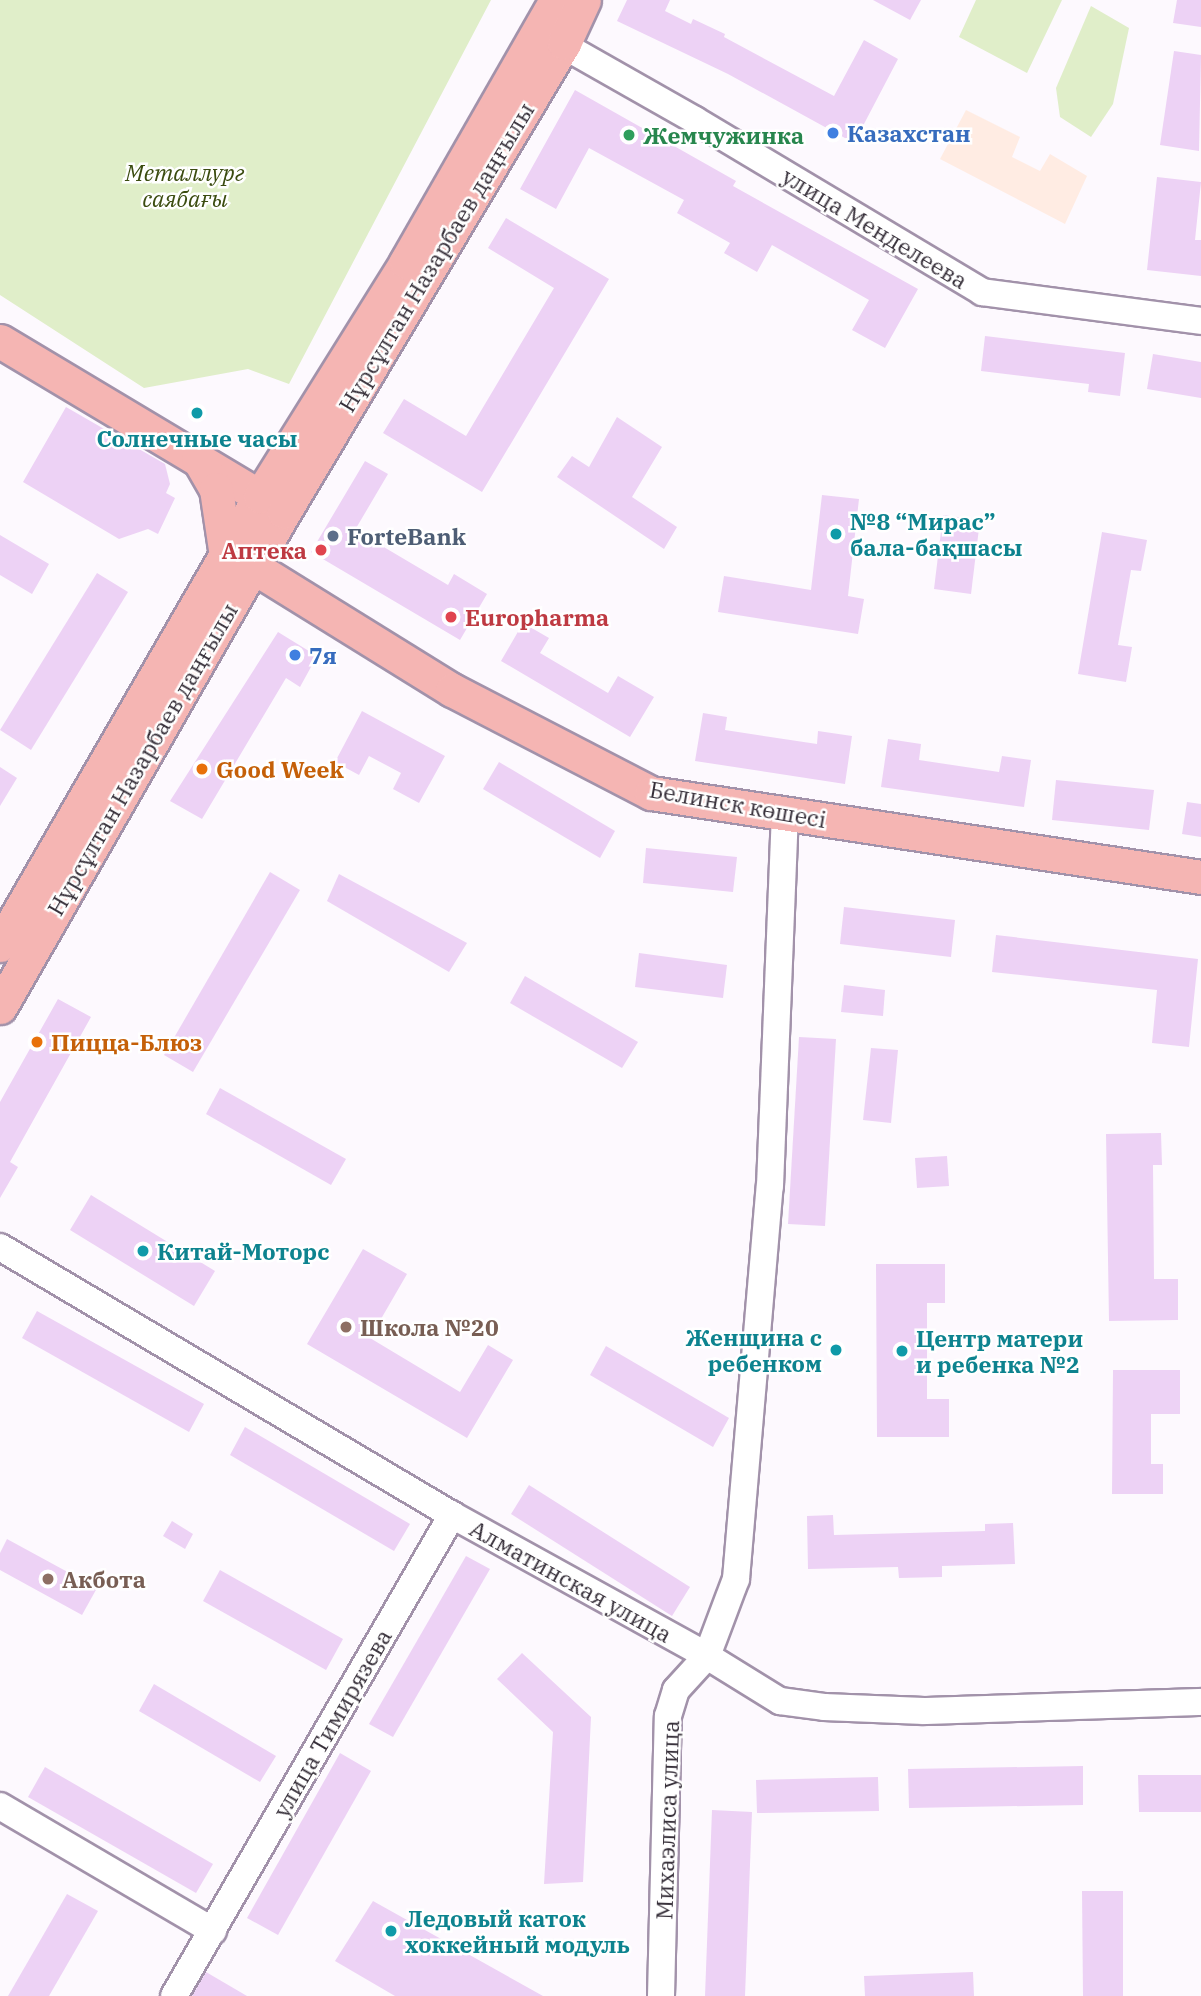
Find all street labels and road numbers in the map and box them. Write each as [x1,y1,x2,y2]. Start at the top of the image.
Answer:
street label: Нұрсұлтан Назарбаев даңғылы [332,97,540,417]
street label: улица Менделеева [777,162,973,294]
street label: Нұрсұлтан Назарбаев даңғылы [41,598,243,920]
street label: Белинск көшесі [647,775,829,833]
street label: Алматинская улица [465,1514,677,1648]
street label: улица Тимирязева [267,1624,397,1822]
street label: Михаэлиса улица [650,1720,684,1920]

